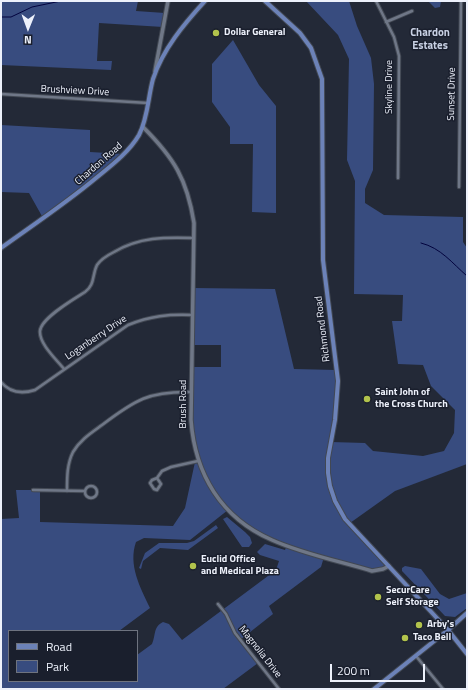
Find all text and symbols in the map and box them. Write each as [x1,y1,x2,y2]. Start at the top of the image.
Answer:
north arrow [8,8,48,48]
district label: Chardon Estates [410,26,450,52]
place label: Dollar General [224,27,285,39]
marker: Dollar General [211,28,221,38]
text: N [24,32,32,48]
street label: Skyline Drive [384,60,396,114]
street label: Sunset Drive [446,67,458,121]
street label: Brushview Drive [40,83,110,99]
street label: Chardon Road [73,140,125,188]
street label: Richmond Road [313,295,333,363]
street label: Loganberry Drive [63,313,129,363]
street label: Brush Road [178,380,190,428]
place label: Saint John of the Cross Church [375,387,448,410]
marker: Saint John of the Cross Church [362,394,372,404]
place label: Euclid Office and Medical Plaza [201,554,279,578]
marker: Euclid Office and Medical Plaza [188,561,198,571]
place label: SecurCare Self Storage [386,585,439,608]
marker: SecurCare Self Storage [373,592,383,602]
place label: Arby's [427,619,454,631]
marker: Arby's [414,620,424,630]
street label: Magnolia Drive [236,624,284,680]
legend [8,630,138,682]
place label: Taco Bell [413,632,451,644]
marker: Taco Bell [400,633,410,643]
text: Road [46,637,72,656]
scale bar [332,656,427,682]
text: Park [46,657,69,676]
text: 200 m [337,661,370,680]

